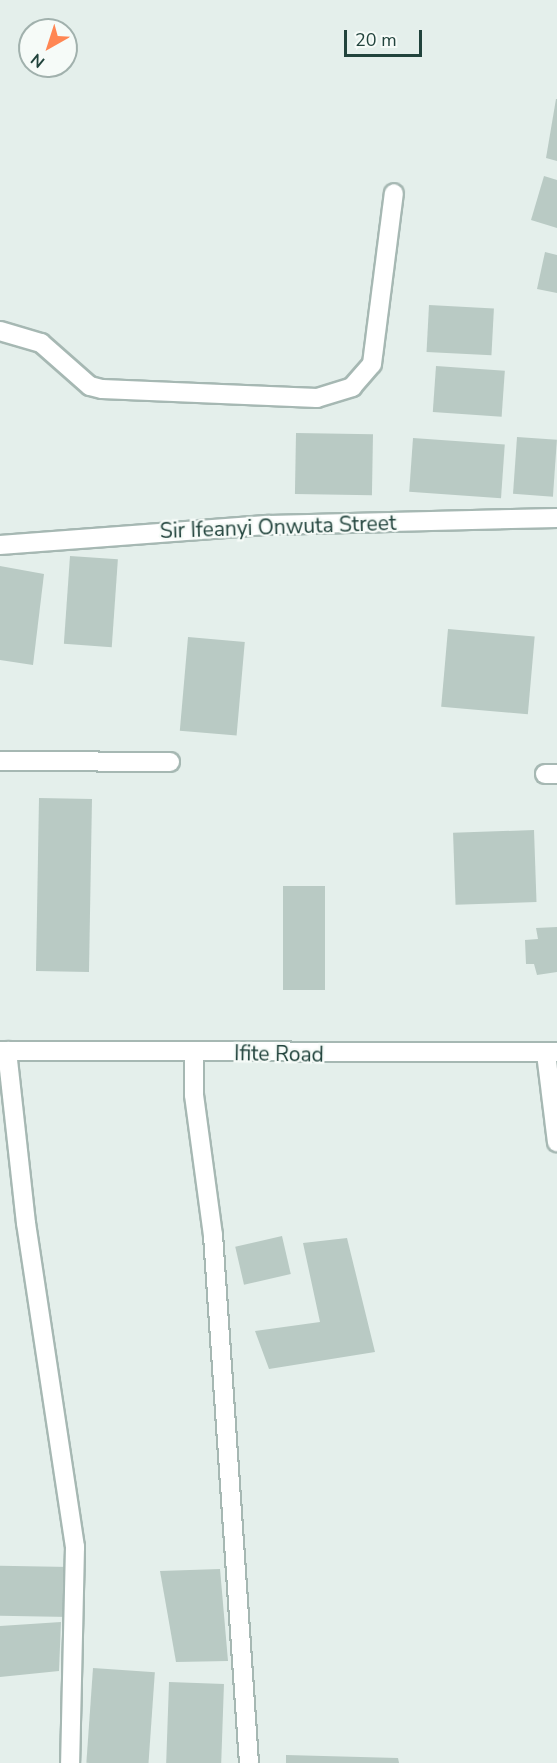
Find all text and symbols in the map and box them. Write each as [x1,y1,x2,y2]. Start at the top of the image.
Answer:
north arrow [18,18,78,78]
scale bar [347,18,425,56]
text: 20 m [355,28,397,52]
text: N [26,48,50,73]
street label: Sir Ifeanyi Onwuta Street [159,510,397,544]
street label: Ifite Road [234,1041,324,1067]

